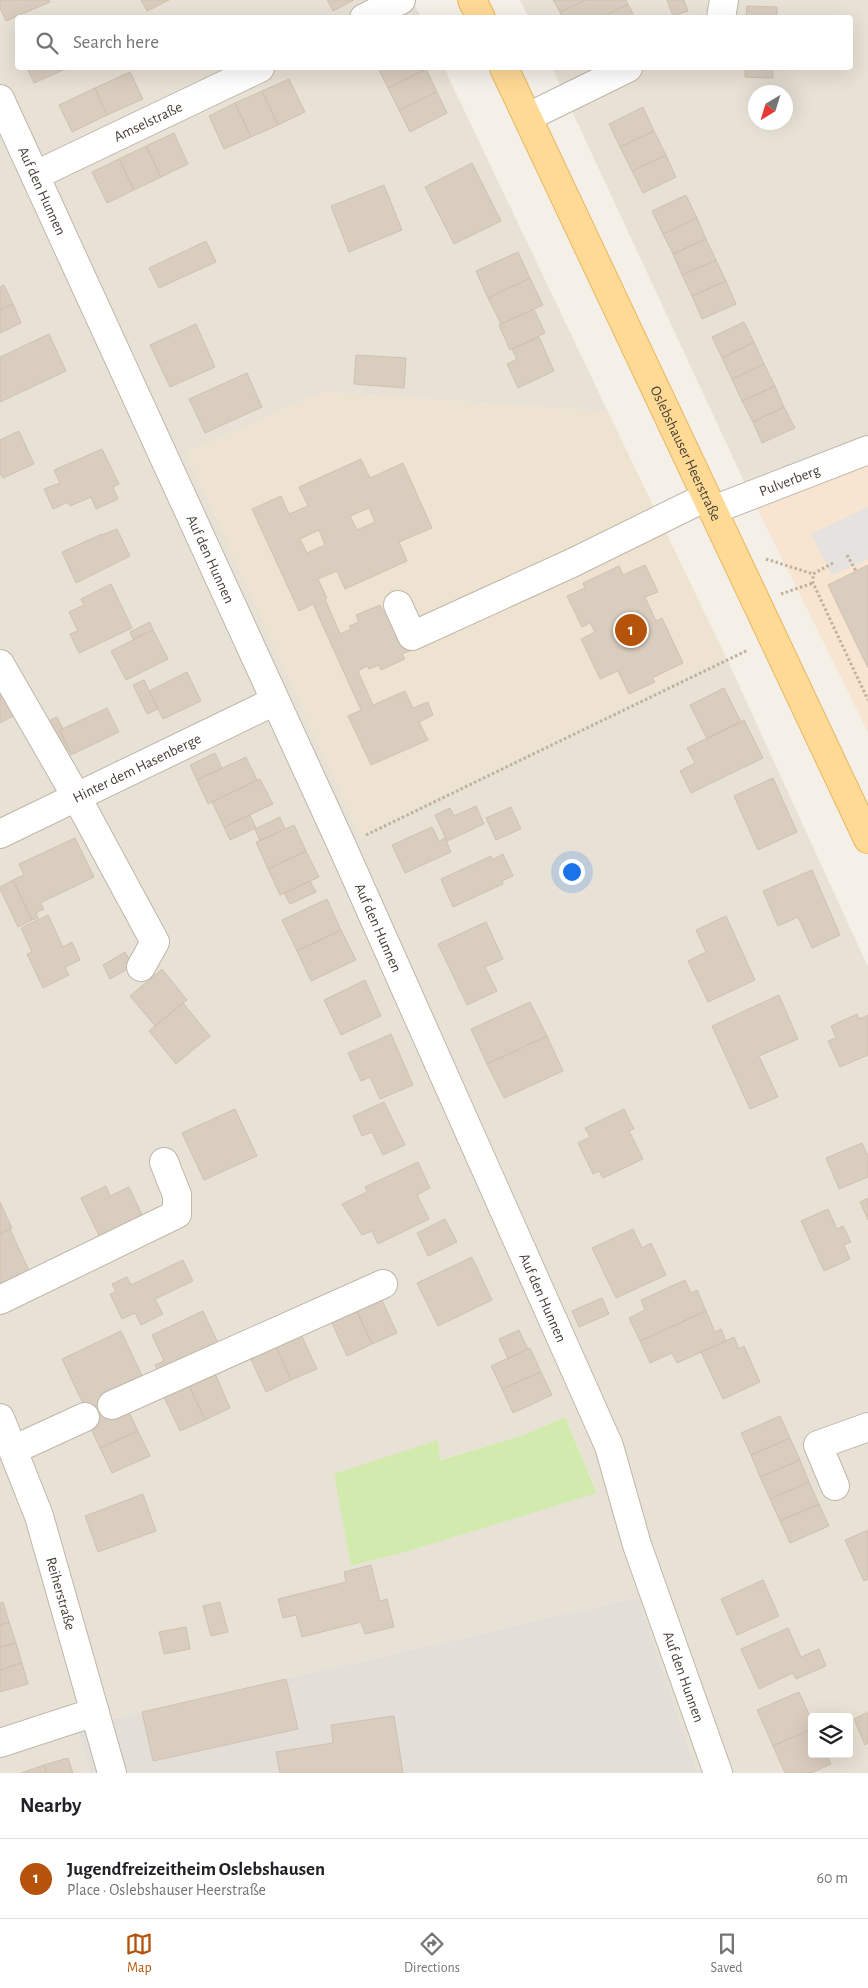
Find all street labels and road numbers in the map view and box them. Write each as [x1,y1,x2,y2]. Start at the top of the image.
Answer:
street label: Amselstraße [111,99,185,145]
street label: Auf den Hunnen [15,144,68,238]
street label: Oslebshauser Heerstraße [647,384,724,523]
street label: Pulverberg [757,462,823,499]
street label: Auf den Hunnen [183,513,237,606]
street label: Hinter dem Hasenberge [71,731,204,806]
street label: Auf den Hunnen [352,881,404,975]
street label: Auf den Hunnen [516,1251,569,1345]
street label: Reiherstraße [43,1555,78,1632]
street label: Auf den Hunnen [660,1629,706,1724]

